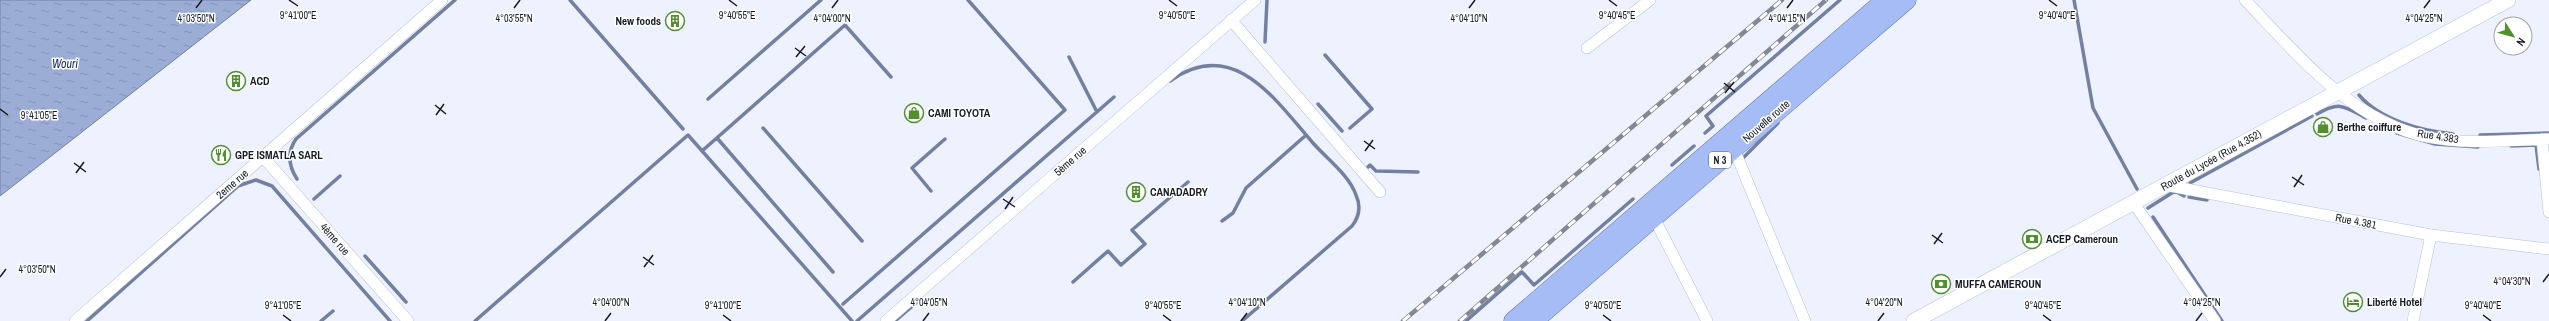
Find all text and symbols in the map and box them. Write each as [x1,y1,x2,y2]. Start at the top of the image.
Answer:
text: 9°41'00"E [280,9,316,22]
text: 9°40'55"E [719,9,755,22]
text: 9°40'50"E [1159,9,1195,22]
text: 9°40'45"E [1599,9,1635,22]
text: 9°40'40"E [2039,9,2075,22]
building icon: New foods [664,10,686,32]
text: 4°03'50"N [177,12,215,25]
text: 4°03'55"N [495,12,533,25]
text: 4°04'00"N [813,12,851,25]
text: 4°04'10"N [1450,12,1488,25]
text: 4°04'15"N [1768,12,1806,25]
text: 4°04'25"N [2405,12,2443,25]
place label: New foods [615,14,661,28]
north arrow [2493,16,2533,56]
text: N [2514,35,2529,49]
water label: Wouri [52,56,78,72]
building icon: ACD [225,70,247,92]
place label: ACD [250,74,270,88]
street label: Nouvelle route [1739,97,1793,145]
shop icon: CAMI TOYOTA [903,102,925,124]
place label: CAMI TOYOTA [928,106,991,120]
text: 9°41'05"E [21,109,57,122]
shop icon: Berthe coiffure [2312,116,2334,138]
place label: Berthe coiffure [2337,120,2401,134]
street label: Route du Lycée (Rue 4.352) [2158,126,2264,194]
street label: Rue 4.383 [2416,126,2460,146]
street label: 5ème rue [1051,143,1089,179]
restaurant icon: GPE ISMATLA SARL [210,144,232,166]
place label: GPE ISMATLA SARL [235,148,323,162]
road number: N 3 [1709,152,1731,168]
street label: 2eme rue [213,166,251,202]
building icon: CANADADRY [1125,181,1147,203]
place label: CANADADRY [1150,185,1209,199]
street label: Rue 4.381 [2334,210,2378,232]
street label: 4ème rue [317,220,353,258]
bank icon: ACEP Cameroun [2021,228,2043,250]
place label: ACEP Cameroun [2046,232,2118,246]
text: 4°03'50"N [18,263,56,276]
bank icon: MUFFA CAMEROUN [1930,273,1952,295]
text: 4°04'30"N [2493,275,2531,288]
place label: MUFFA CAMEROUN [1955,277,2041,291]
hotel icon: Liberté Hotel [2342,291,2364,313]
place label: Liberté Hotel [2367,295,2422,309]
text: 4°04'00"N [592,296,630,309]
text: 4°04'05"N [910,296,948,309]
text: 4°04'10"N [1228,296,1266,309]
text: 4°04'20"N [1865,296,1903,309]
text: 4°04'25"N [2183,296,2221,309]
text: 9°41'05"E [265,299,301,312]
text: 9°41'00"E [705,299,741,312]
text: 9°40'55"E [1145,299,1181,312]
text: 9°40'50"E [1585,299,1621,312]
text: 9°40'45"E [2025,299,2061,312]
text: 9°40'40"E [2465,299,2501,312]

